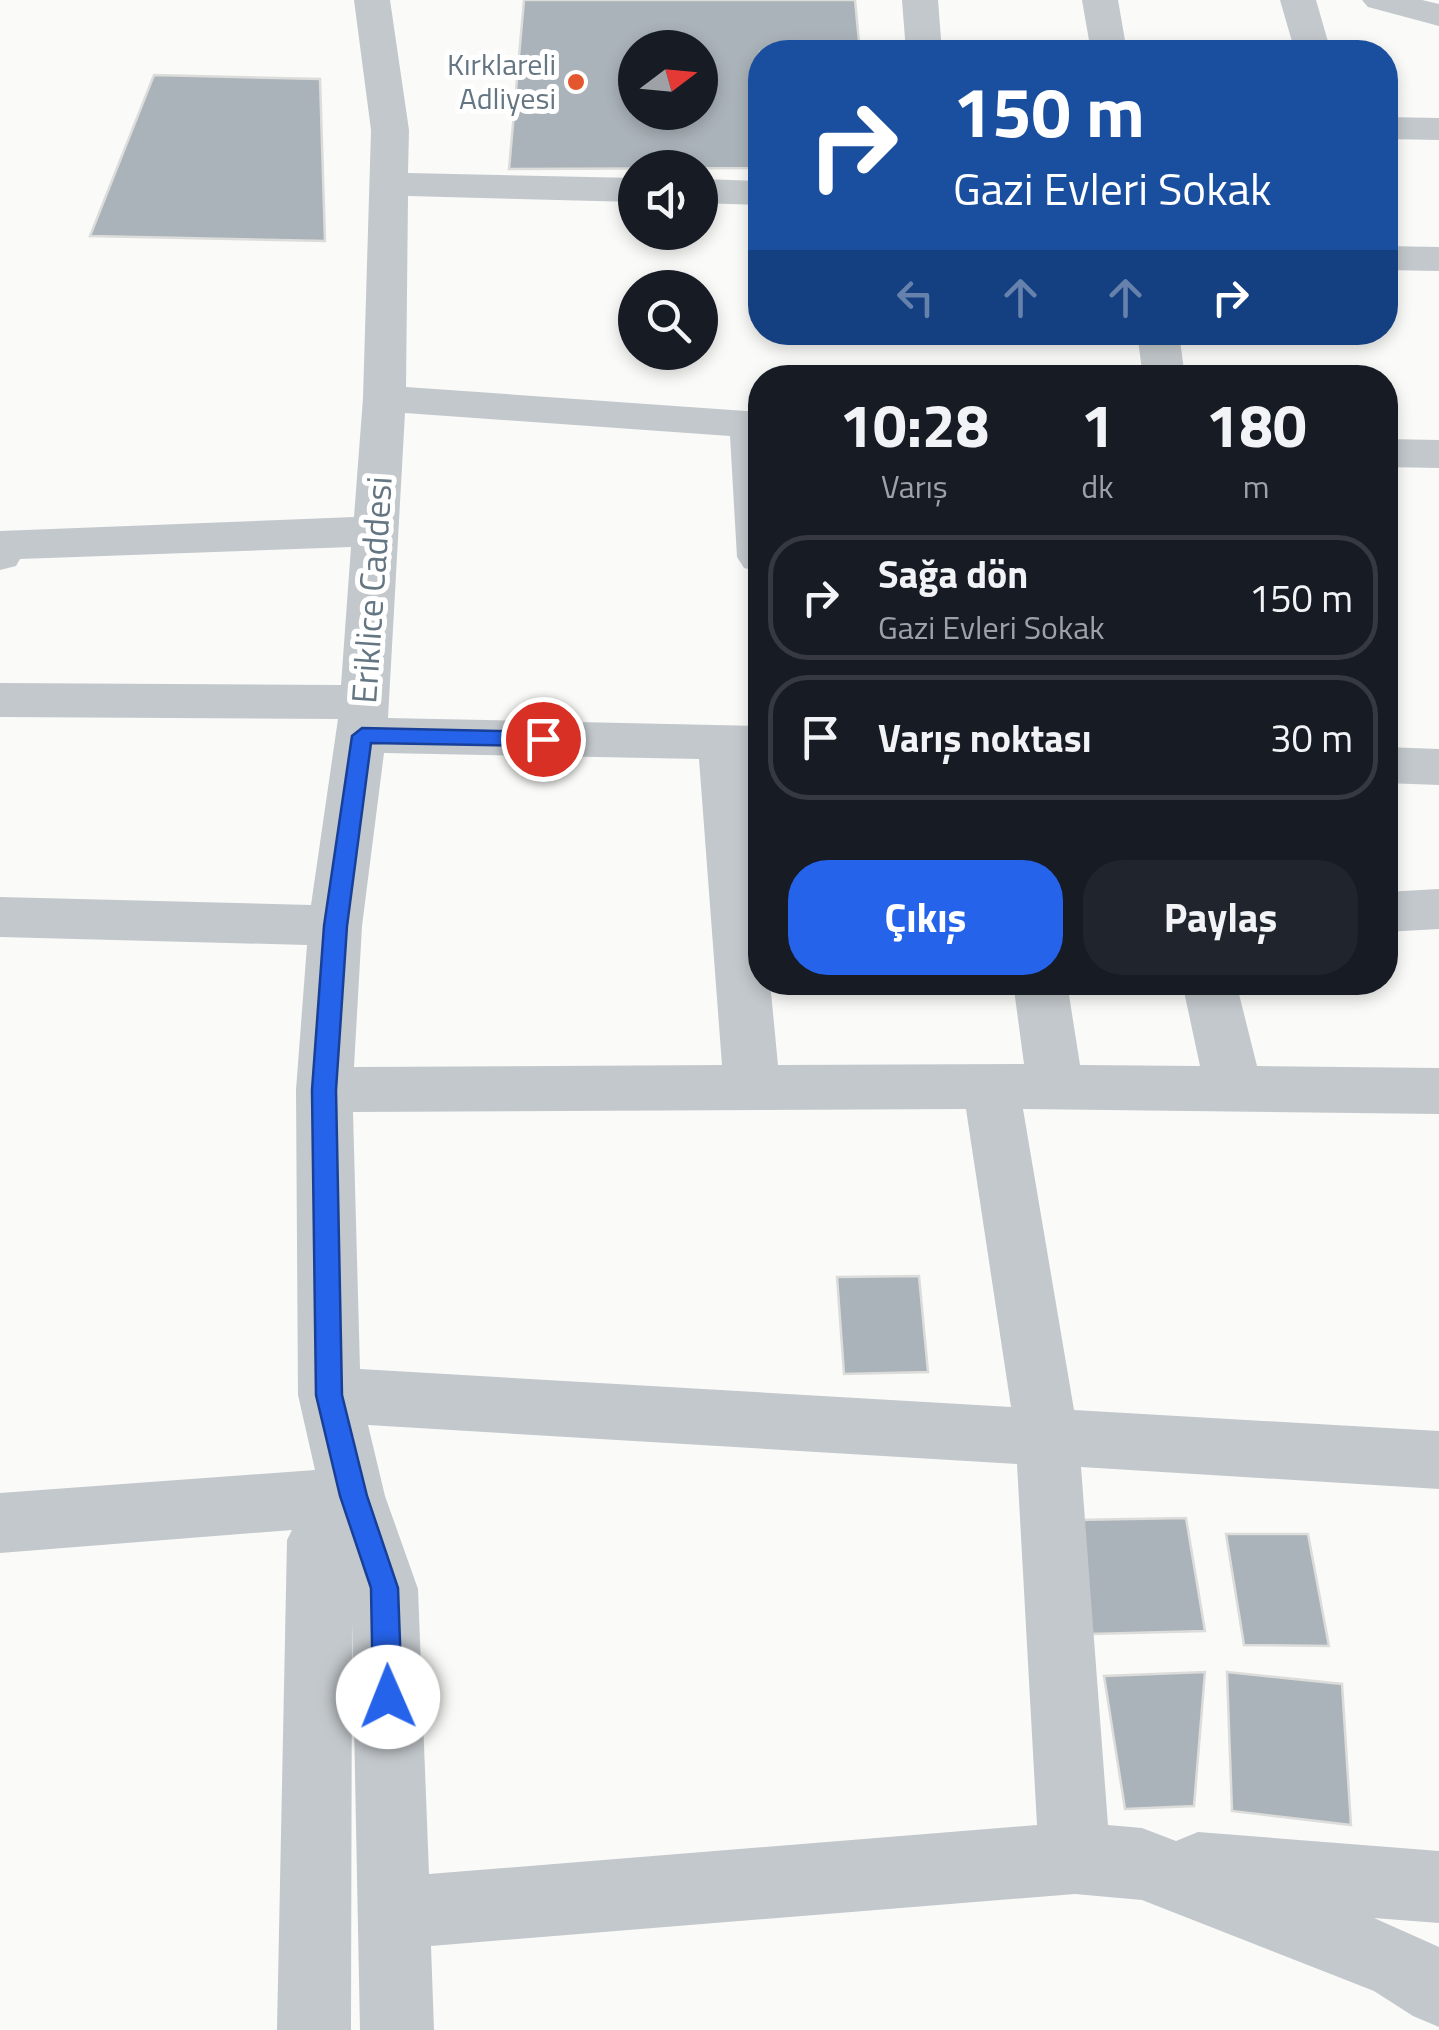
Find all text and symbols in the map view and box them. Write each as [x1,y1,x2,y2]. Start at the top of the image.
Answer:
north arrow [618,30,718,130]
map controls [618,30,718,370]
place label: Kırklareli Adliyesi [447,41,556,121]
text: 150 m [953,58,1145,164]
marker: Kırklareli Adliyesi [565,71,587,93]
icon: right [788,80,918,210]
button: sound [618,150,718,250]
text: Gazi Evleri Sokak [953,154,1272,222]
button: search [618,270,718,370]
icon: left [888,270,943,325]
icon: ahead [993,270,1048,325]
icon: ahead [1098,270,1153,325]
icon: right [1203,270,1258,325]
text: 10:28 [839,379,989,470]
text: 1 [1081,379,1114,470]
text: 180 [1206,379,1307,470]
text: Varış [881,462,948,510]
text: dk [1081,462,1114,510]
text: m [1243,462,1270,510]
street label: Eriklice Caddesi [336,475,406,705]
text: Sağa dön [878,545,1028,603]
text: 150 m [1249,569,1353,627]
icon: right [793,570,848,625]
text: Gazi Evleri Sokak [878,603,1105,651]
pin [501,697,586,782]
text: Varış noktası [878,709,1092,767]
text: 30 m [1270,709,1353,767]
icon: arrive [793,710,848,765]
icon: arrive [516,712,571,767]
button: Çıkış [788,860,1063,975]
button: Paylaş [1083,860,1358,975]
position arrow [336,1645,440,1749]

